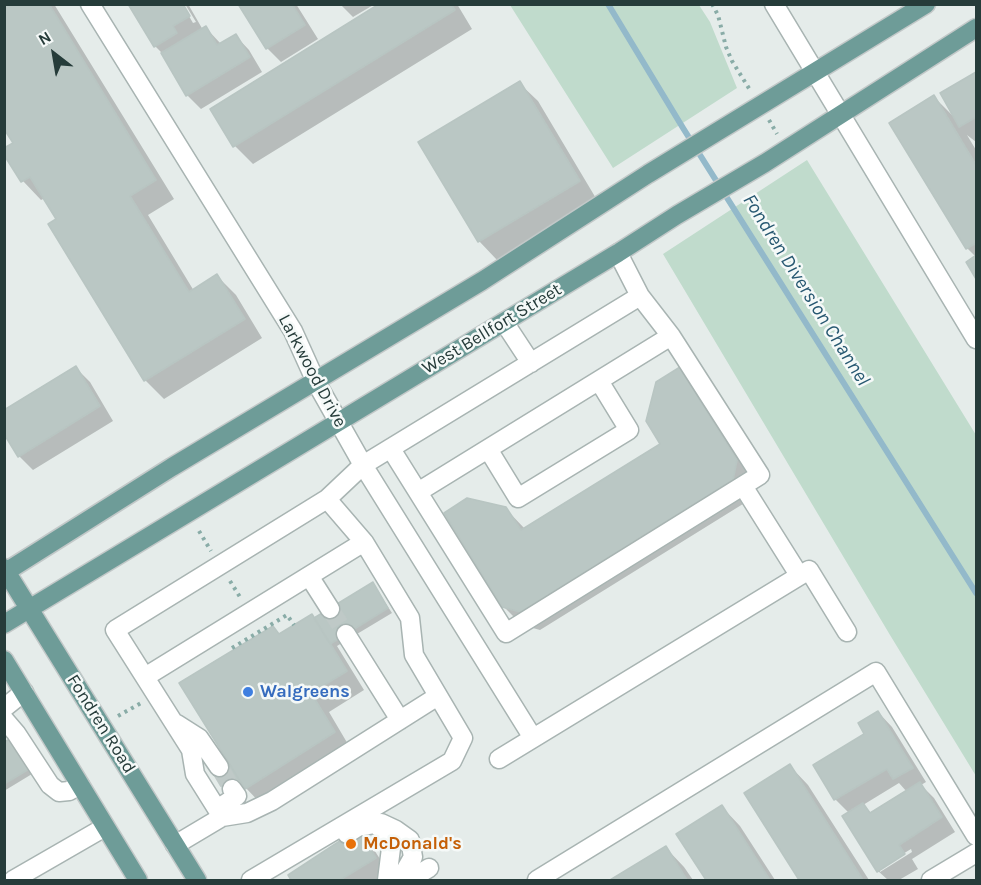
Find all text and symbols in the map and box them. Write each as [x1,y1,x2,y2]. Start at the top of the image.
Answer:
north arrow [24,24,84,84]
text: N [35,27,54,49]
water label: Fondren Diversion Channel [737,190,875,390]
street label: West Bellfort Street [418,279,566,379]
street label: Larkwood Drive [273,311,351,431]
street label: Fondren Road [62,671,140,777]
place label: Walgreens [260,681,350,703]
marker: Walgreens [241,685,255,699]
place label: McDonald's [363,833,462,855]
marker: McDonald's [344,837,358,851]

